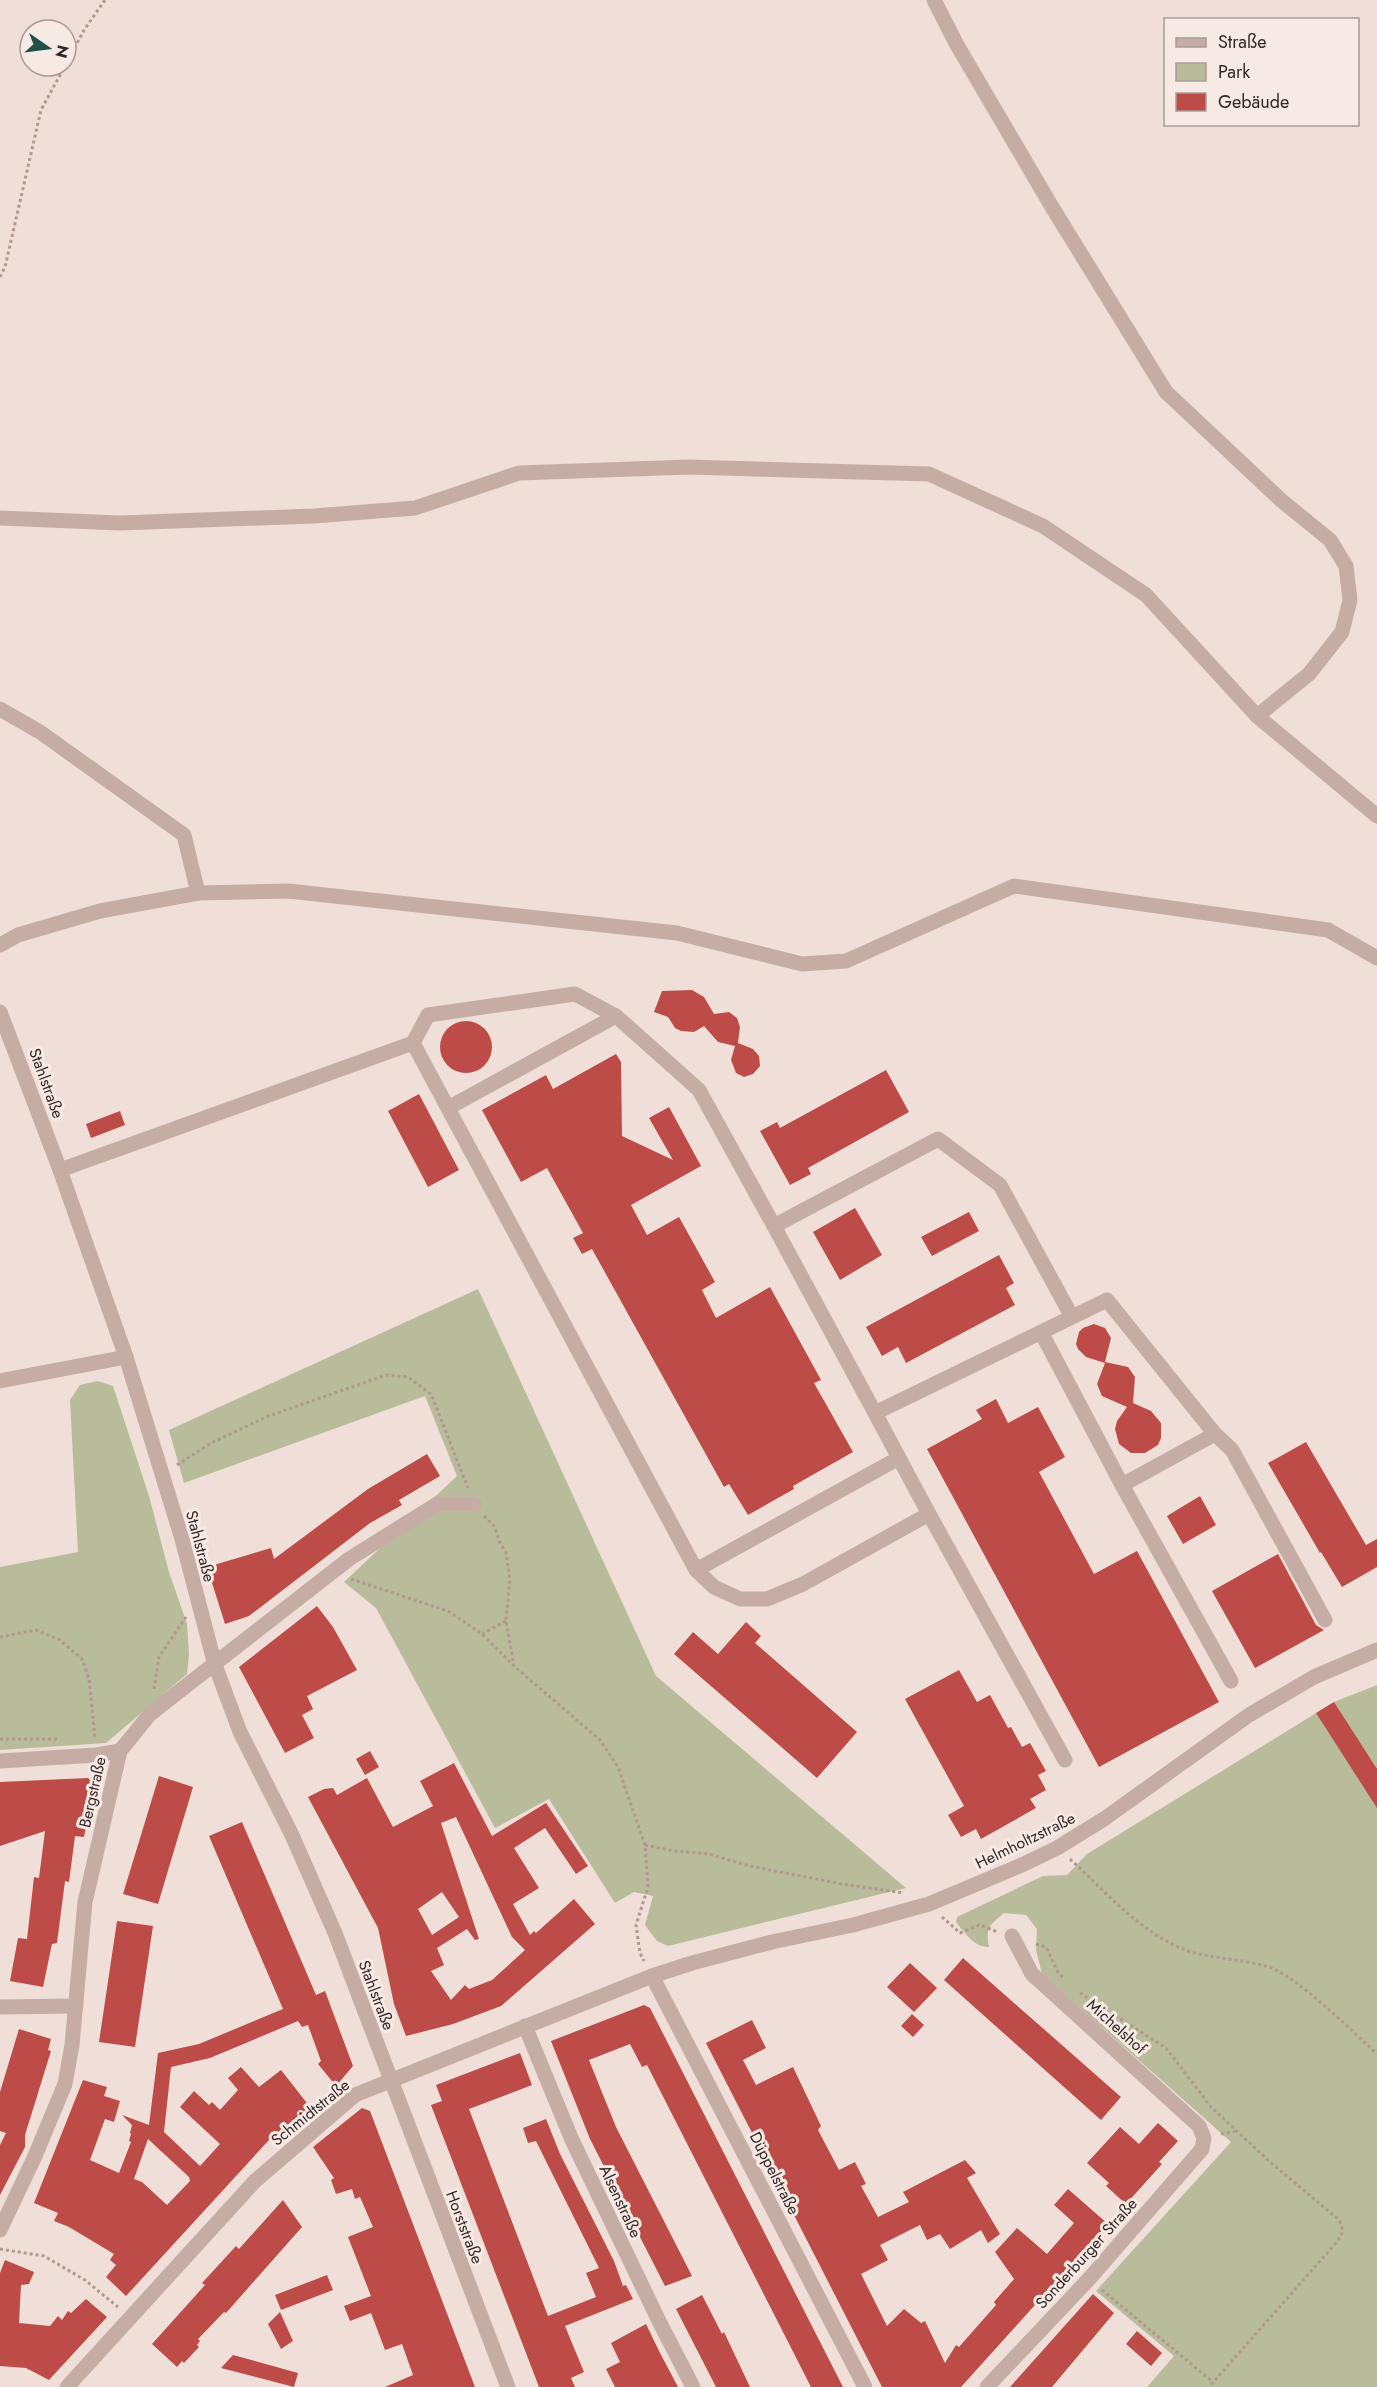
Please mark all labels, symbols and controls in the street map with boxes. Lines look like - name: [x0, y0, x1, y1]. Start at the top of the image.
- north arrow: [18, 18, 78, 78]
- legend: [1164, 18, 1359, 126]
- text: Straße: [1218, 29, 1266, 55]
- text: N: [49, 43, 75, 60]
- text: Park: [1218, 59, 1250, 85]
- text: Gebäude: [1218, 89, 1289, 115]
- street label: Stahlstraße: [23, 1045, 70, 1121]
- street label: Stahlstraße: [180, 1508, 221, 1584]
- street label: Bergstraße: [73, 1754, 112, 1830]
- street label: Helmholtzstraße: [971, 1806, 1079, 1875]
- street label: Stahlstraße: [353, 1957, 400, 2033]
- street label: Michelshof: [1082, 1993, 1152, 2060]
- street label: Schmidtstraße: [266, 2074, 355, 2151]
- street label: Düppelstraße: [744, 2128, 805, 2219]
- street label: Alsenstraße: [594, 2161, 647, 2241]
- street label: Horststraße: [440, 2187, 489, 2267]
- street label: Sonderburger Straße: [1030, 2193, 1143, 2314]

